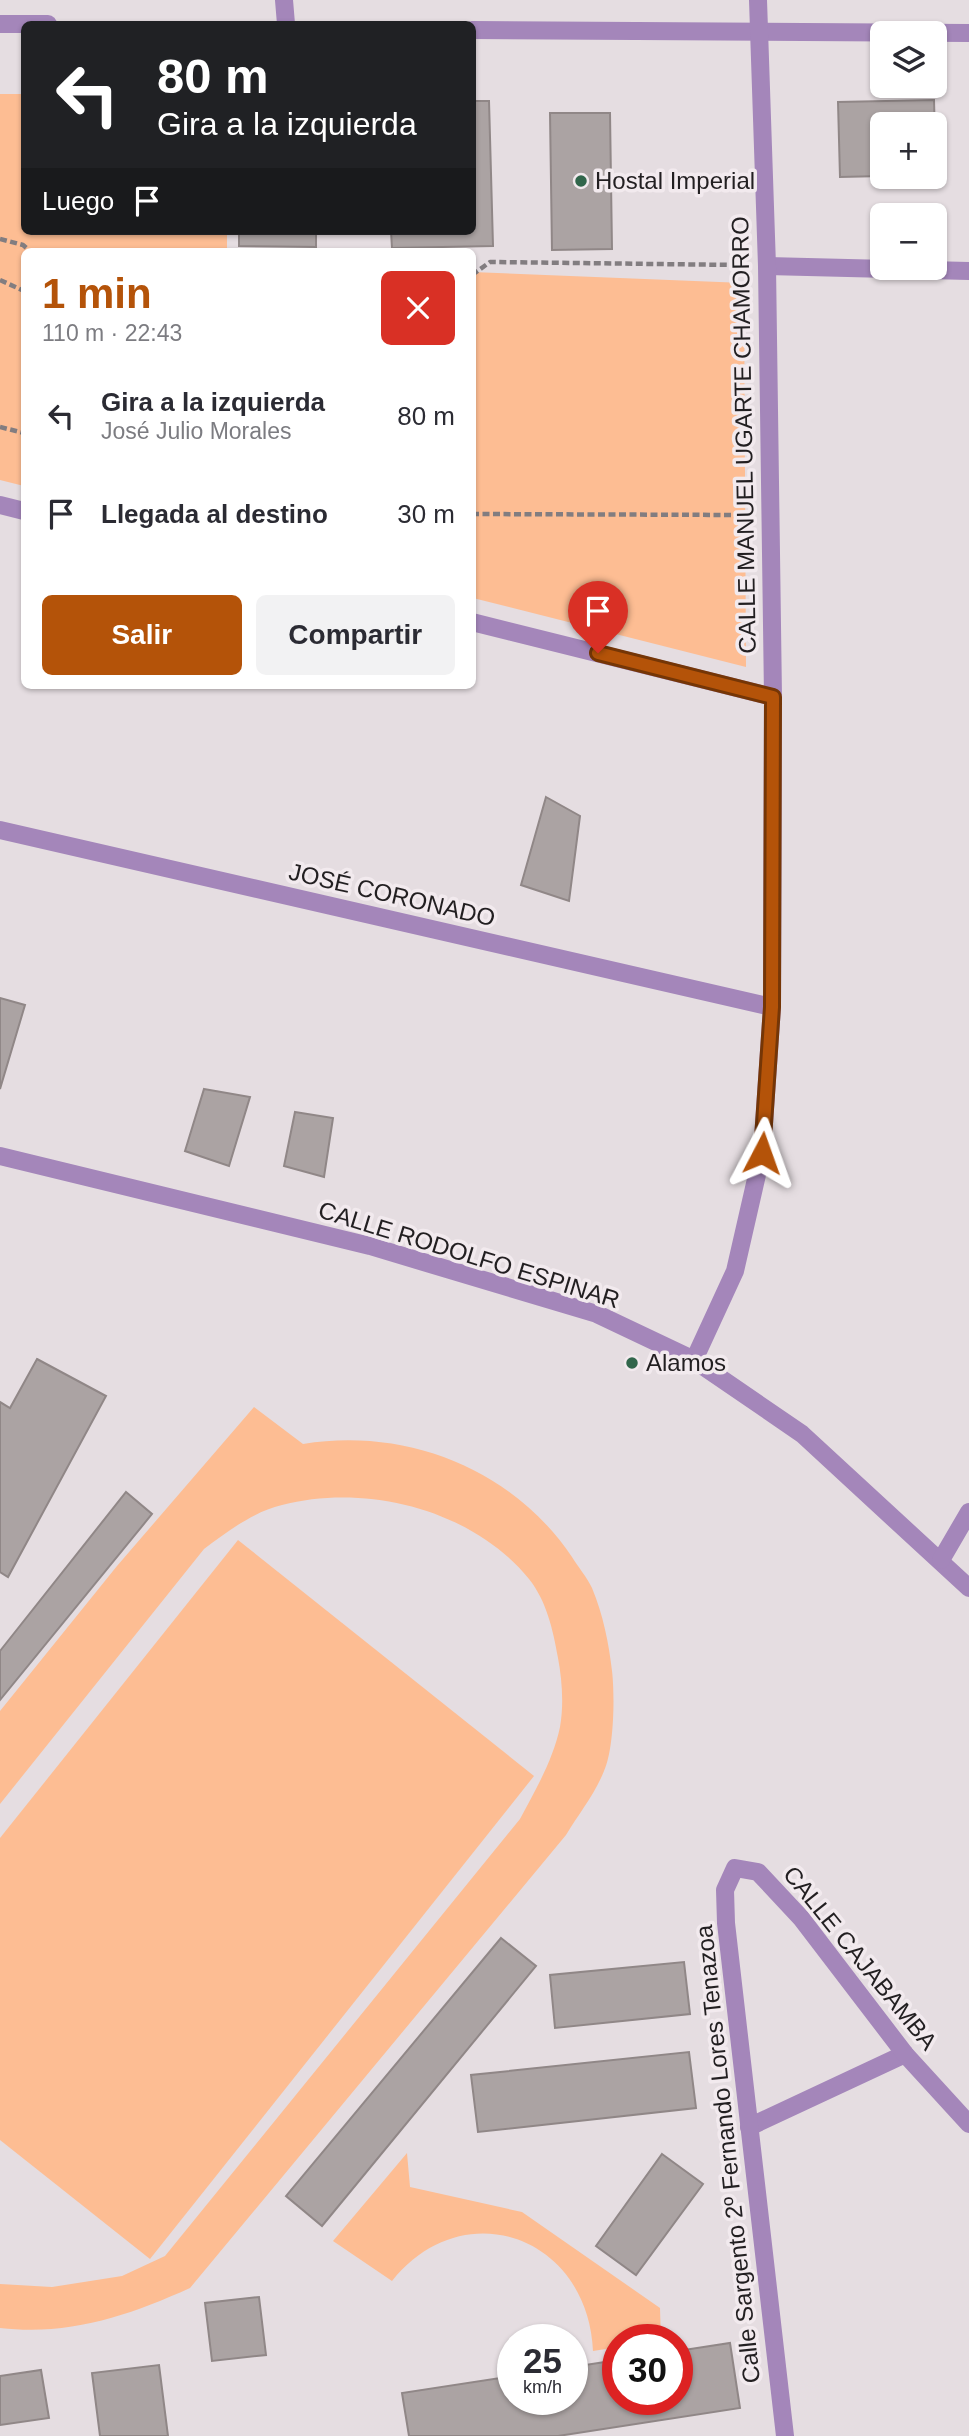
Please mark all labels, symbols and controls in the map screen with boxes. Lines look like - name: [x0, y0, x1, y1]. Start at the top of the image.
- map controls: [870, 21, 947, 280]
- button: layers: [870, 21, 947, 98]
- icon: left: [42, 49, 133, 140]
- text: 80 m: [157, 49, 269, 103]
- text: Gira a la izquierda: [157, 106, 417, 142]
- button: +: [870, 112, 947, 189]
- place label: Hostal Imperial: [595, 167, 755, 194]
- marker: Hostal Imperial: [573, 173, 589, 189]
- icon: arrive: [128, 182, 166, 220]
- text: Luego: [42, 186, 114, 216]
- button: −: [870, 203, 947, 280]
- street label: CALLE MANUEL UGARTE CHAMORRO: [726, 216, 761, 654]
- text: 1 min: [42, 270, 152, 317]
- button: close: [381, 271, 455, 345]
- text: 110 m · 22:43: [42, 320, 182, 346]
- text: Gira a la izquierda: [101, 387, 325, 417]
- icon: left: [42, 397, 80, 435]
- text: 80 m: [397, 401, 455, 431]
- text: José Julio Morales: [101, 418, 291, 444]
- icon: arrive: [42, 495, 80, 533]
- text: Llegada al destino: [101, 499, 328, 529]
- text: 30 m: [397, 499, 455, 529]
- pin: [568, 581, 628, 653]
- icon: arrive: [579, 592, 617, 630]
- button: Salir: [42, 595, 242, 675]
- button: Compartir: [256, 595, 455, 675]
- street label: JOSÉ CORONADO: [286, 858, 498, 931]
- position arrow: [725, 1116, 799, 1190]
- street label: CALLE RODOLFO ESPINAR: [315, 1196, 623, 1313]
- place label: Alamos: [646, 1349, 726, 1376]
- marker: Alamos: [624, 1355, 640, 1371]
- street label: CALLE CAJABAMBA: [778, 1861, 943, 2055]
- street label: Calle Sargento 2º Fernando Lores Tenazoa: [690, 1923, 765, 2385]
- speed limit sign: 30: [602, 2324, 693, 2415]
- text: 25: [523, 2341, 562, 2380]
- text: km/h: [523, 2377, 562, 2397]

